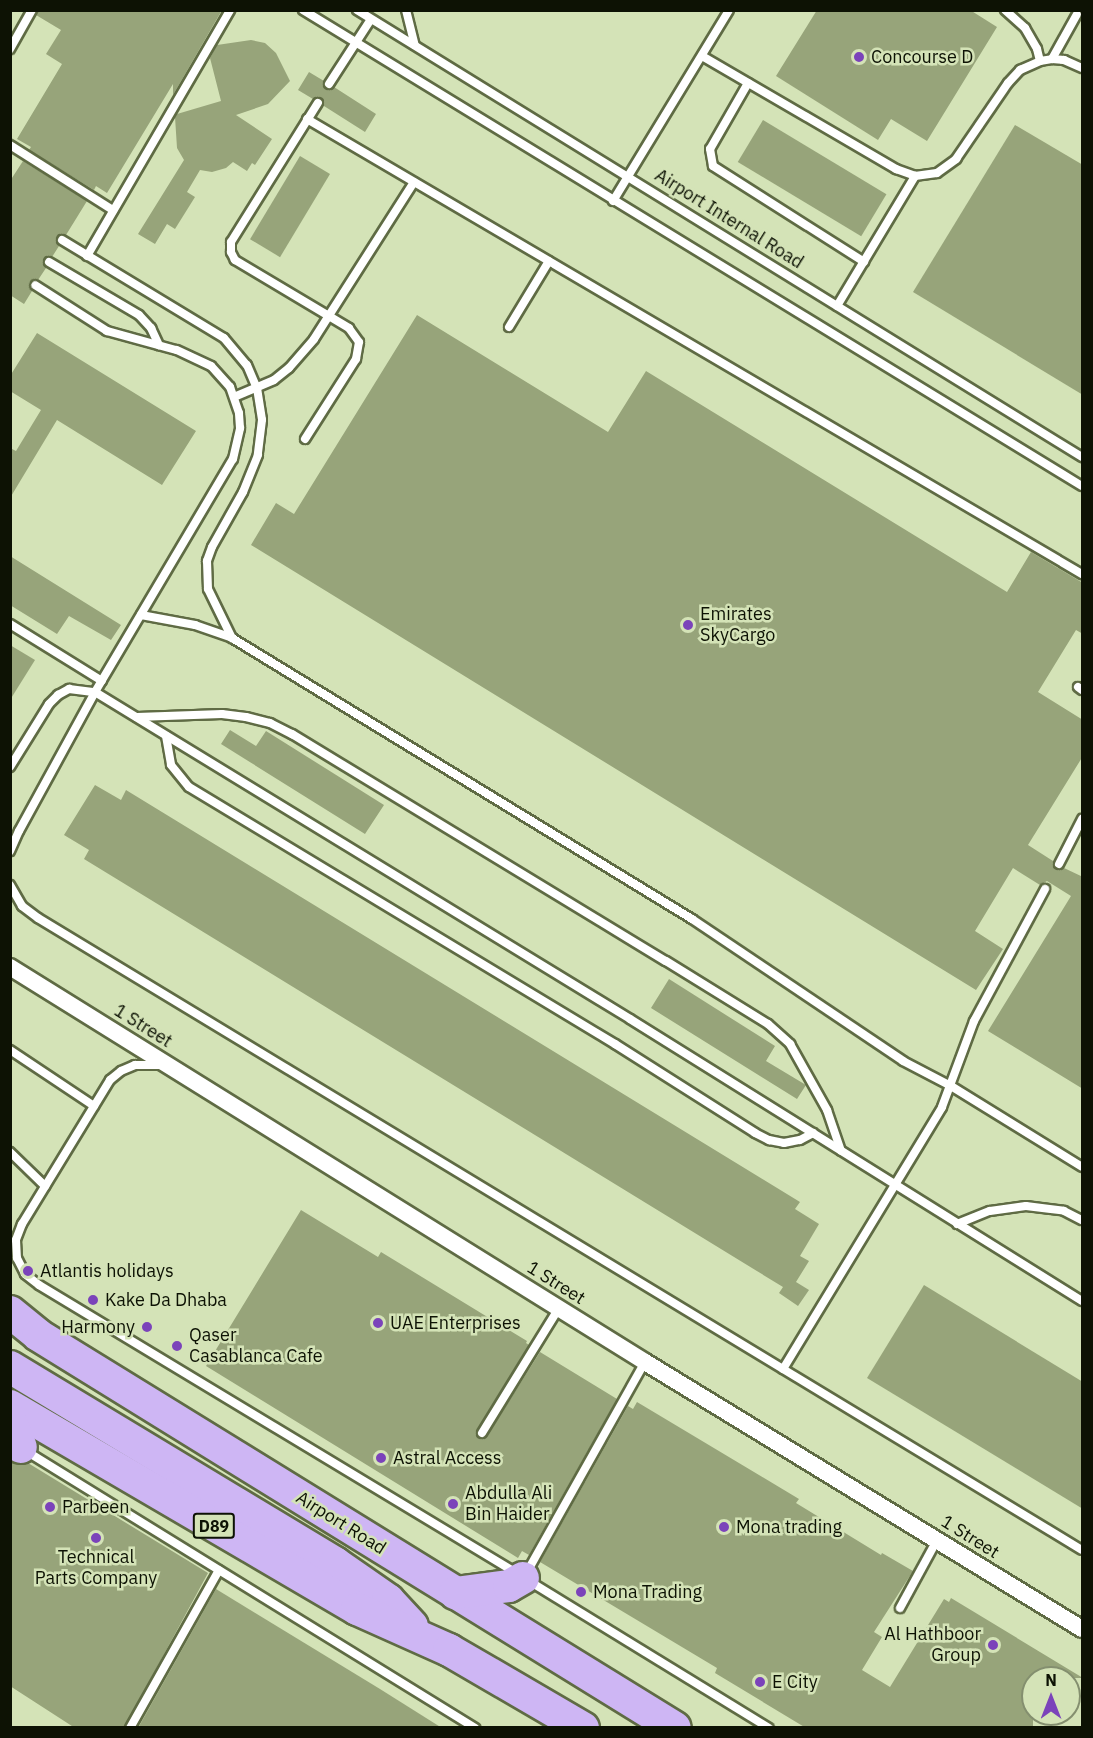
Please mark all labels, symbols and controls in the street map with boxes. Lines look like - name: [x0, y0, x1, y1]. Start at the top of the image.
- place label: Concourse D: [871, 46, 973, 68]
- marker: Concourse D: [852, 50, 866, 64]
- street label: Airport Internal Road: [651, 165, 807, 273]
- place label: Emirates SkyCargo: [700, 604, 775, 646]
- marker: Emirates SkyCargo: [681, 618, 695, 632]
- street label: 1 Street: [110, 1000, 176, 1052]
- street label: 1 Street: [523, 1257, 589, 1309]
- place label: Atlantis holidays: [40, 1260, 174, 1282]
- marker: Atlantis holidays: [21, 1264, 35, 1278]
- place label: Kake Da Dhaba: [105, 1289, 227, 1311]
- marker: Kake Da Dhaba: [86, 1293, 100, 1307]
- place label: UAE Enterprises: [390, 1312, 521, 1334]
- place label: Harmony: [61, 1316, 135, 1338]
- marker: UAE Enterprises: [371, 1316, 385, 1330]
- marker: Harmony: [140, 1320, 154, 1334]
- place label: Qaser Casablanca Cafe: [189, 1325, 323, 1368]
- marker: Qaser Casablanca Cafe: [170, 1339, 184, 1353]
- place label: Astral Access: [393, 1447, 502, 1469]
- marker: Astral Access: [374, 1451, 388, 1465]
- place label: Abdulla Ali Bin Haider: [465, 1483, 552, 1526]
- street label: Airport Road: [292, 1487, 390, 1559]
- place label: Parbeen: [62, 1496, 129, 1518]
- marker: Abdulla Ali Bin Haider: [446, 1497, 460, 1511]
- marker: Parbeen: [43, 1500, 57, 1514]
- street label: 1 Street: [937, 1511, 1003, 1563]
- road number: D89: [192, 1513, 236, 1539]
- place label: Mona trading: [736, 1516, 842, 1538]
- marker: Mona trading: [717, 1520, 731, 1534]
- marker: Technical Parts Company: [89, 1531, 103, 1545]
- place label: Technical Parts Company: [35, 1547, 157, 1590]
- place label: Mona Trading: [593, 1581, 702, 1603]
- marker: Mona Trading: [574, 1585, 588, 1599]
- place label: Al Hathboor Group: [884, 1624, 981, 1666]
- marker: Al Hathboor Group: [986, 1638, 1000, 1652]
- north arrow: [1021, 1666, 1081, 1726]
- text: N: [1045, 1670, 1057, 1690]
- place label: E City: [772, 1671, 818, 1693]
- marker: E City: [753, 1675, 767, 1689]

